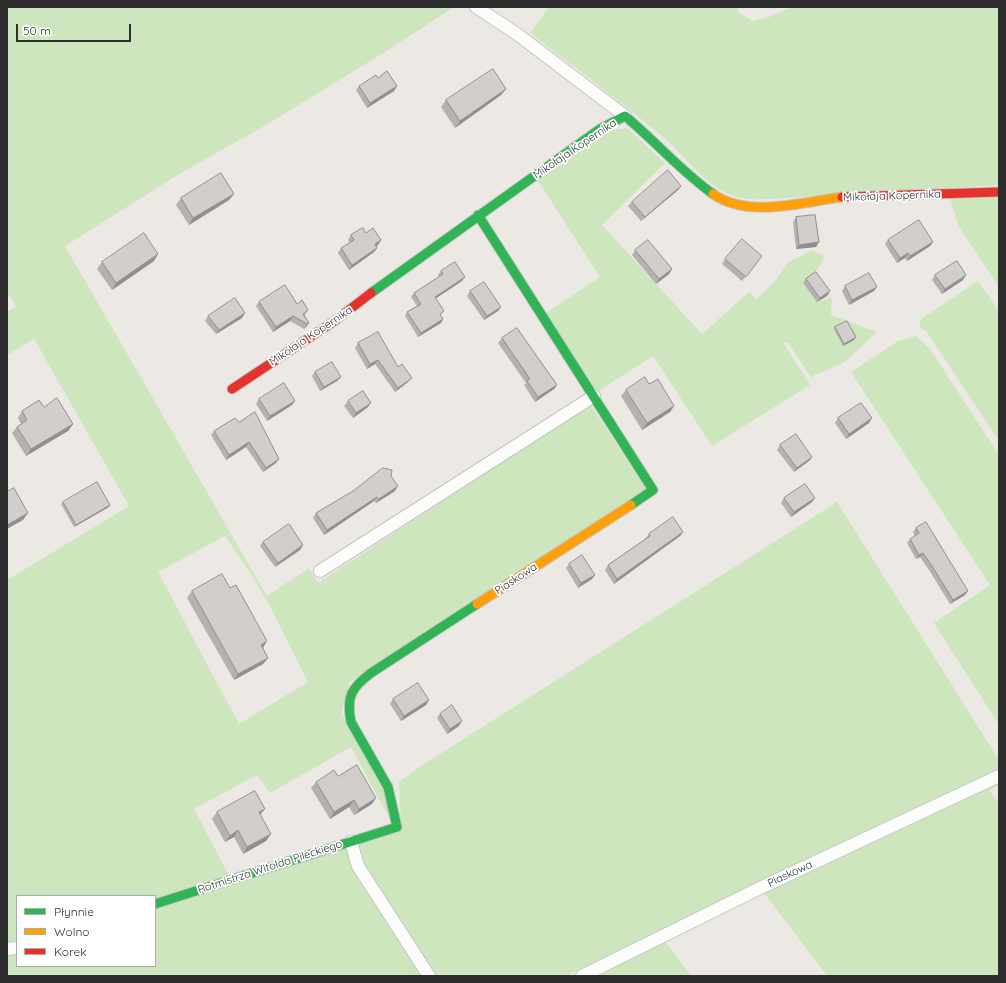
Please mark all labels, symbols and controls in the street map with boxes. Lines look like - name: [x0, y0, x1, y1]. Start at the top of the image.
- scale bar: [18, 16, 133, 42]
- text: 50 m: [23, 23, 51, 38]
- street label: Mikołaja Kopernika: [531, 116, 619, 182]
- street label: Mikołaja Kopernika: [843, 188, 941, 204]
- street label: Mikołaja Kopernika: [267, 303, 355, 369]
- street label: Piaskowa: [492, 560, 540, 598]
- street label: Rotmistrza Witolda Pileckiego: [196, 837, 344, 897]
- street label: Piaskowa: [765, 858, 815, 890]
- legend: [16, 895, 156, 967]
- text: Płynnie: [54, 904, 94, 919]
- text: Wolno: [54, 924, 90, 939]
- text: Korek: [54, 944, 87, 959]

